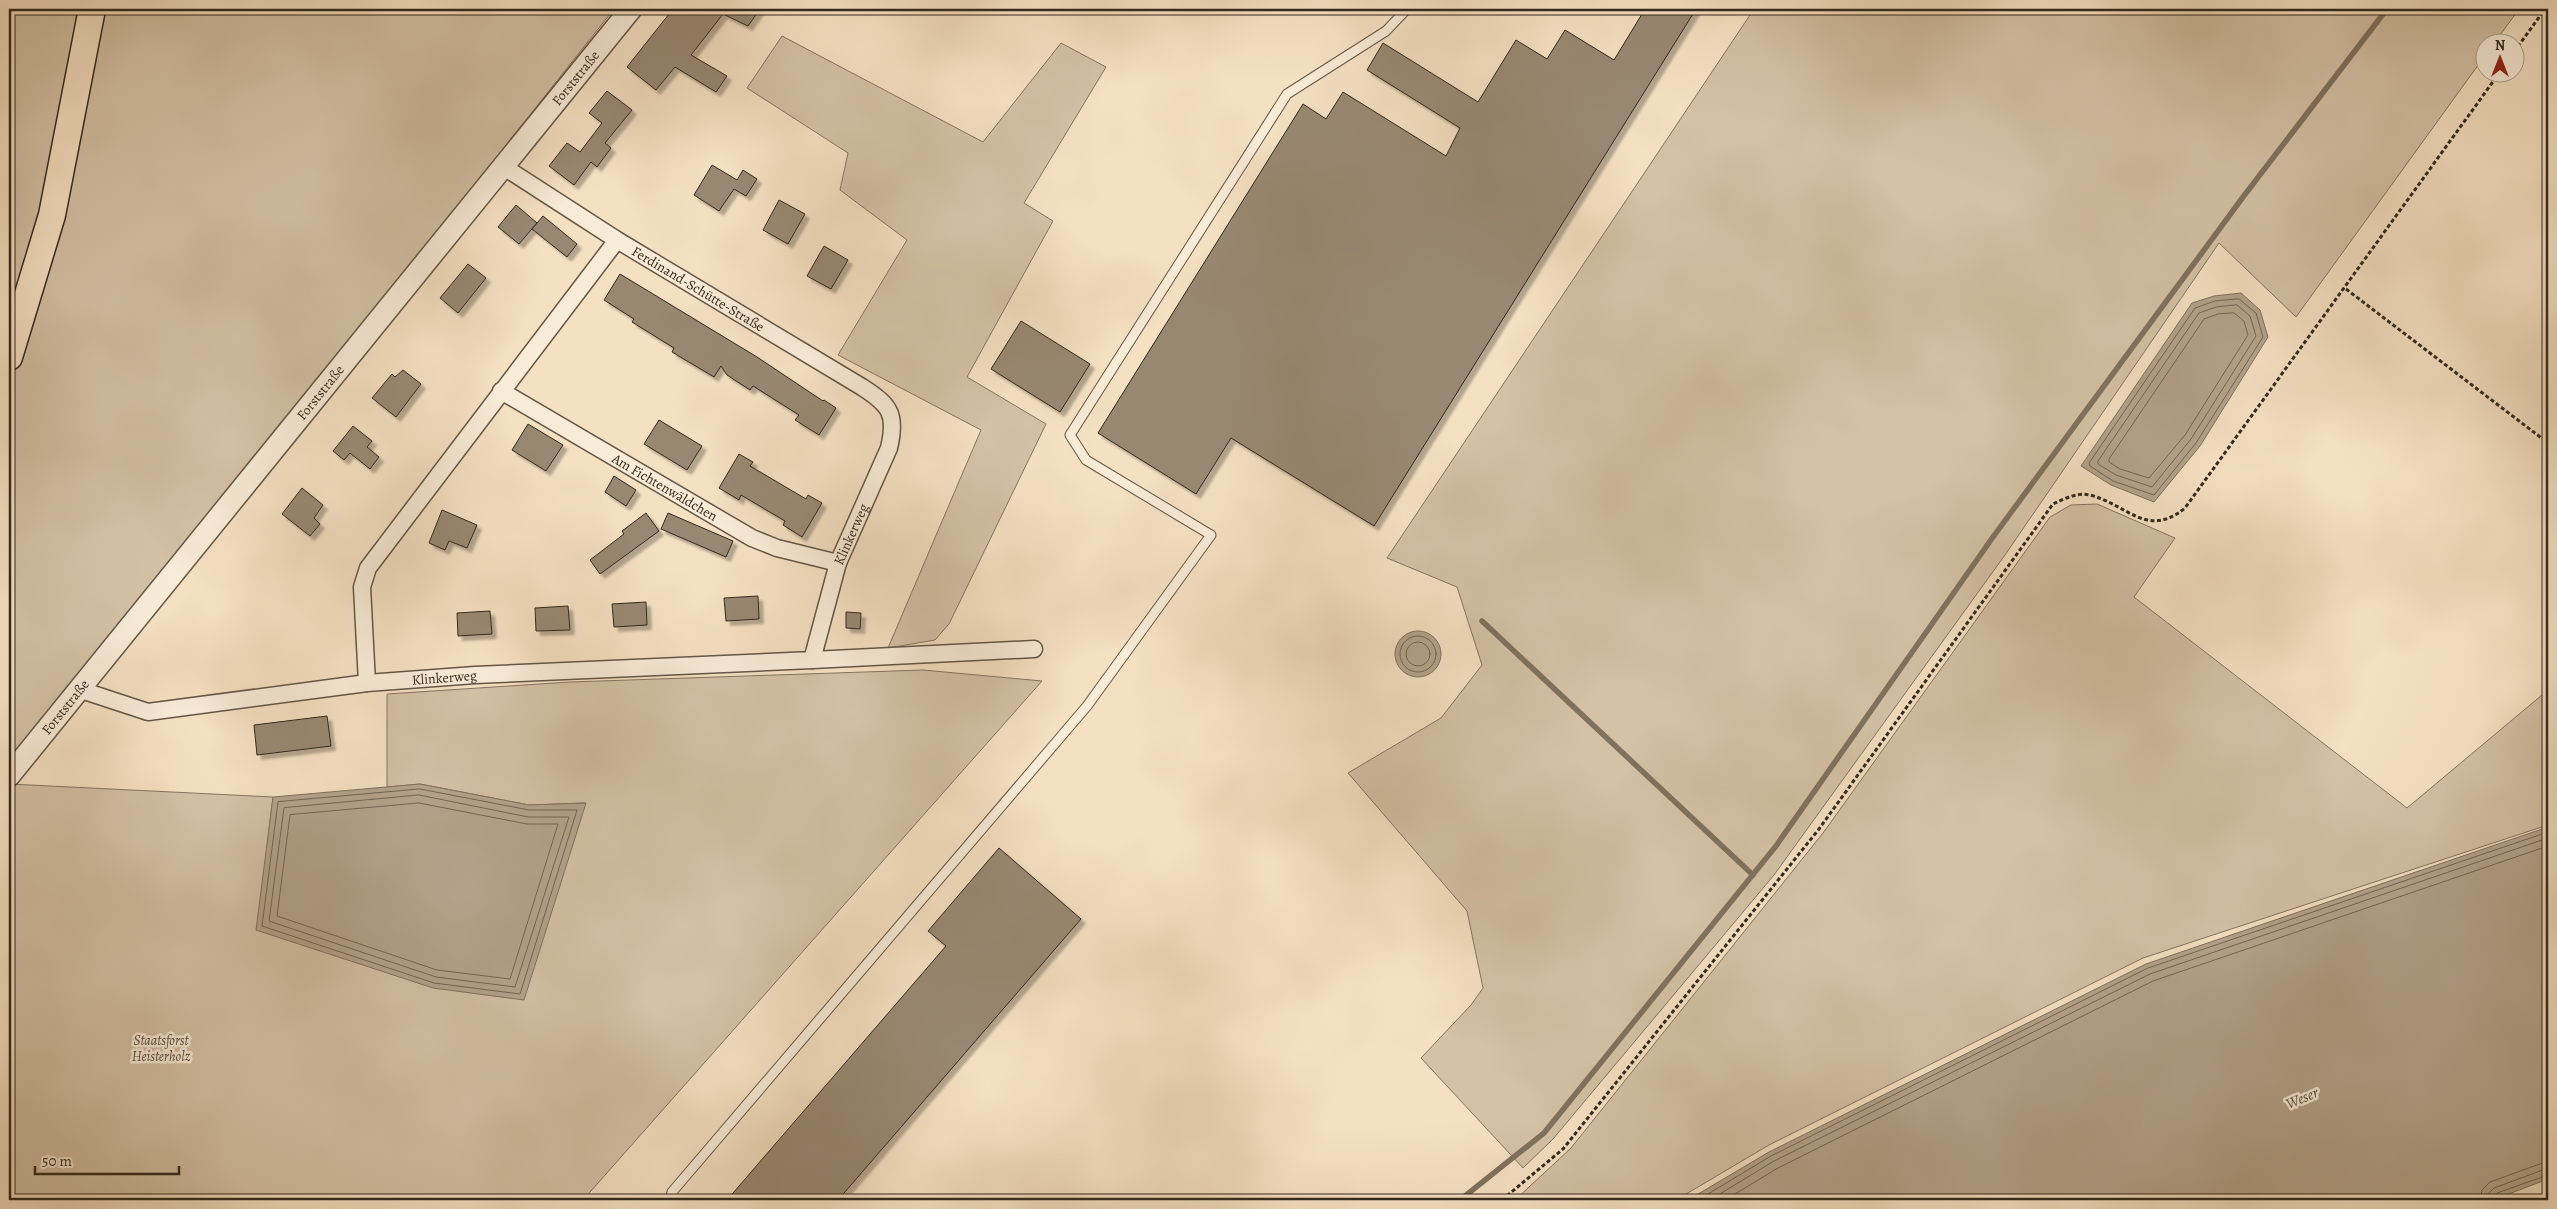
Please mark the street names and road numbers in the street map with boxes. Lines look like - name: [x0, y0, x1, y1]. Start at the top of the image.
- street label: Forststraße: [547, 46, 603, 109]
- street label: Ferdinand-Schütte-Straße: [628, 242, 768, 336]
- street label: Forststraße: [292, 361, 348, 424]
- street label: Am Fichtenwäldchen: [608, 448, 722, 526]
- street label: Klinkerweg: [829, 501, 873, 568]
- street label: Klinkerweg: [411, 665, 478, 689]
- street label: Forststraße: [37, 675, 93, 738]

